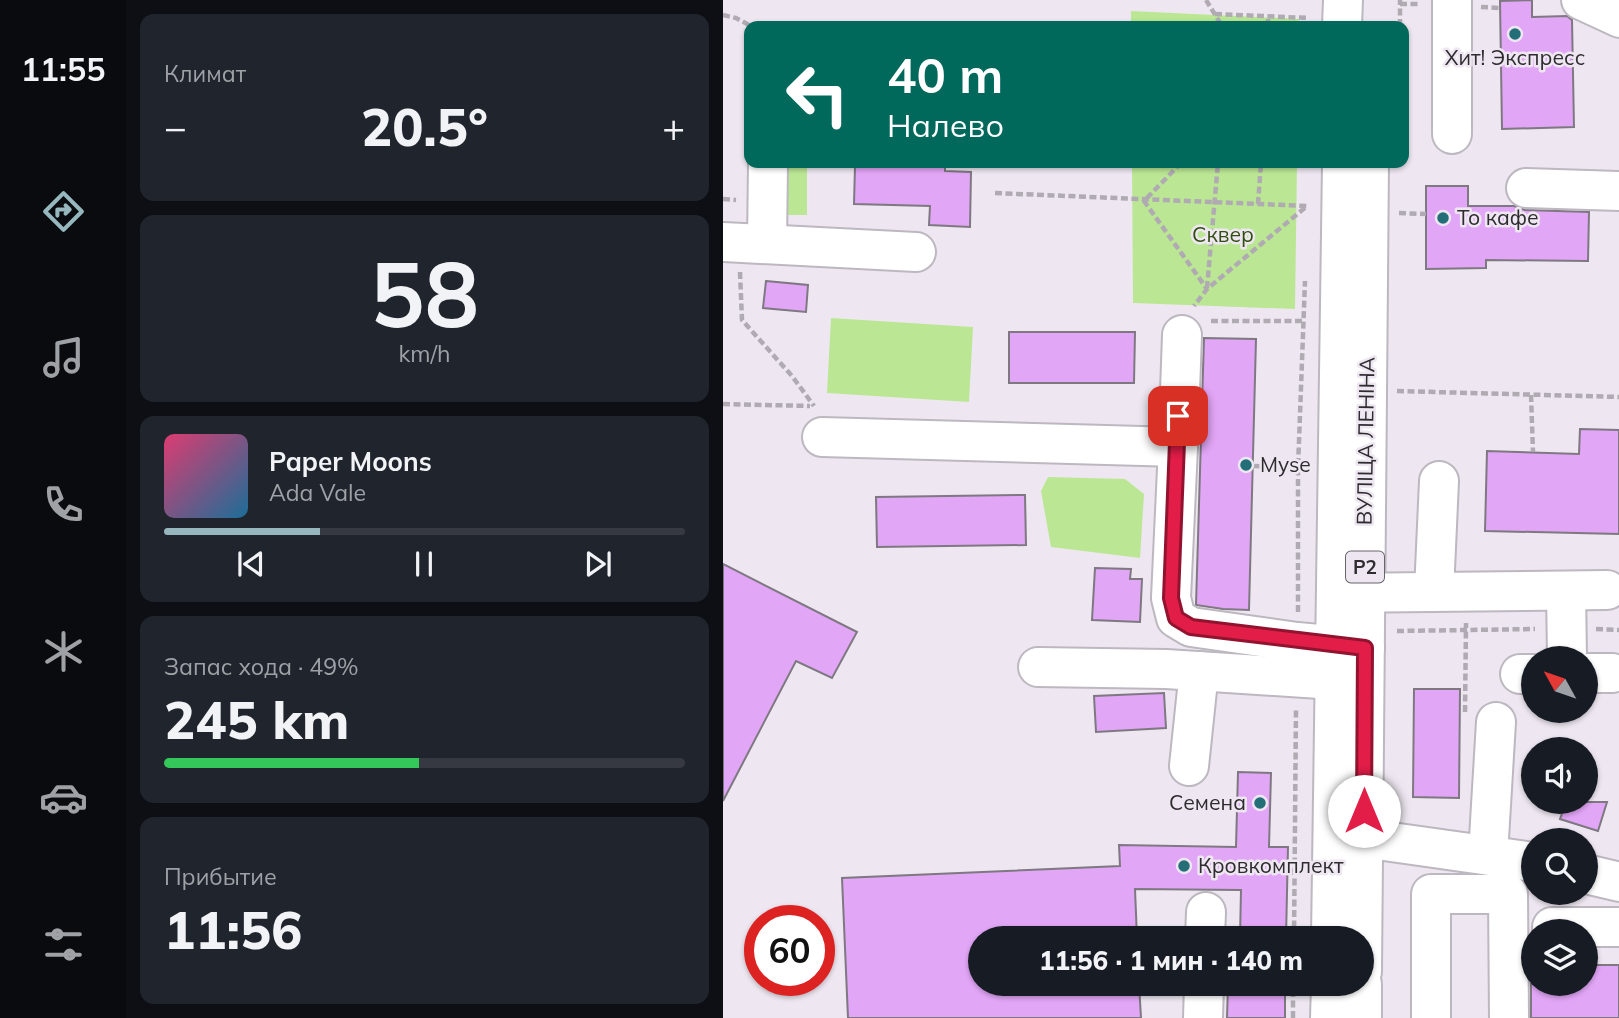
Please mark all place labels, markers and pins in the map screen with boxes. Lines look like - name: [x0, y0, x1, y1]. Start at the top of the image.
- marker: Хит! Экспресс: [1507, 26, 1523, 42]
- place label: Хит! Экспресс: [1445, 44, 1585, 70]
- place label: То кафе: [1457, 204, 1539, 230]
- marker: То кафе: [1435, 210, 1451, 226]
- pin: [1148, 386, 1208, 446]
- place label: Myse: [1260, 451, 1311, 477]
- marker: Myse: [1238, 457, 1254, 473]
- place label: Семена: [1169, 789, 1246, 815]
- marker: Семена: [1252, 795, 1268, 811]
- place label: Кровкомплект: [1198, 852, 1344, 878]
- marker: Кровкомплект: [1176, 858, 1192, 874]

